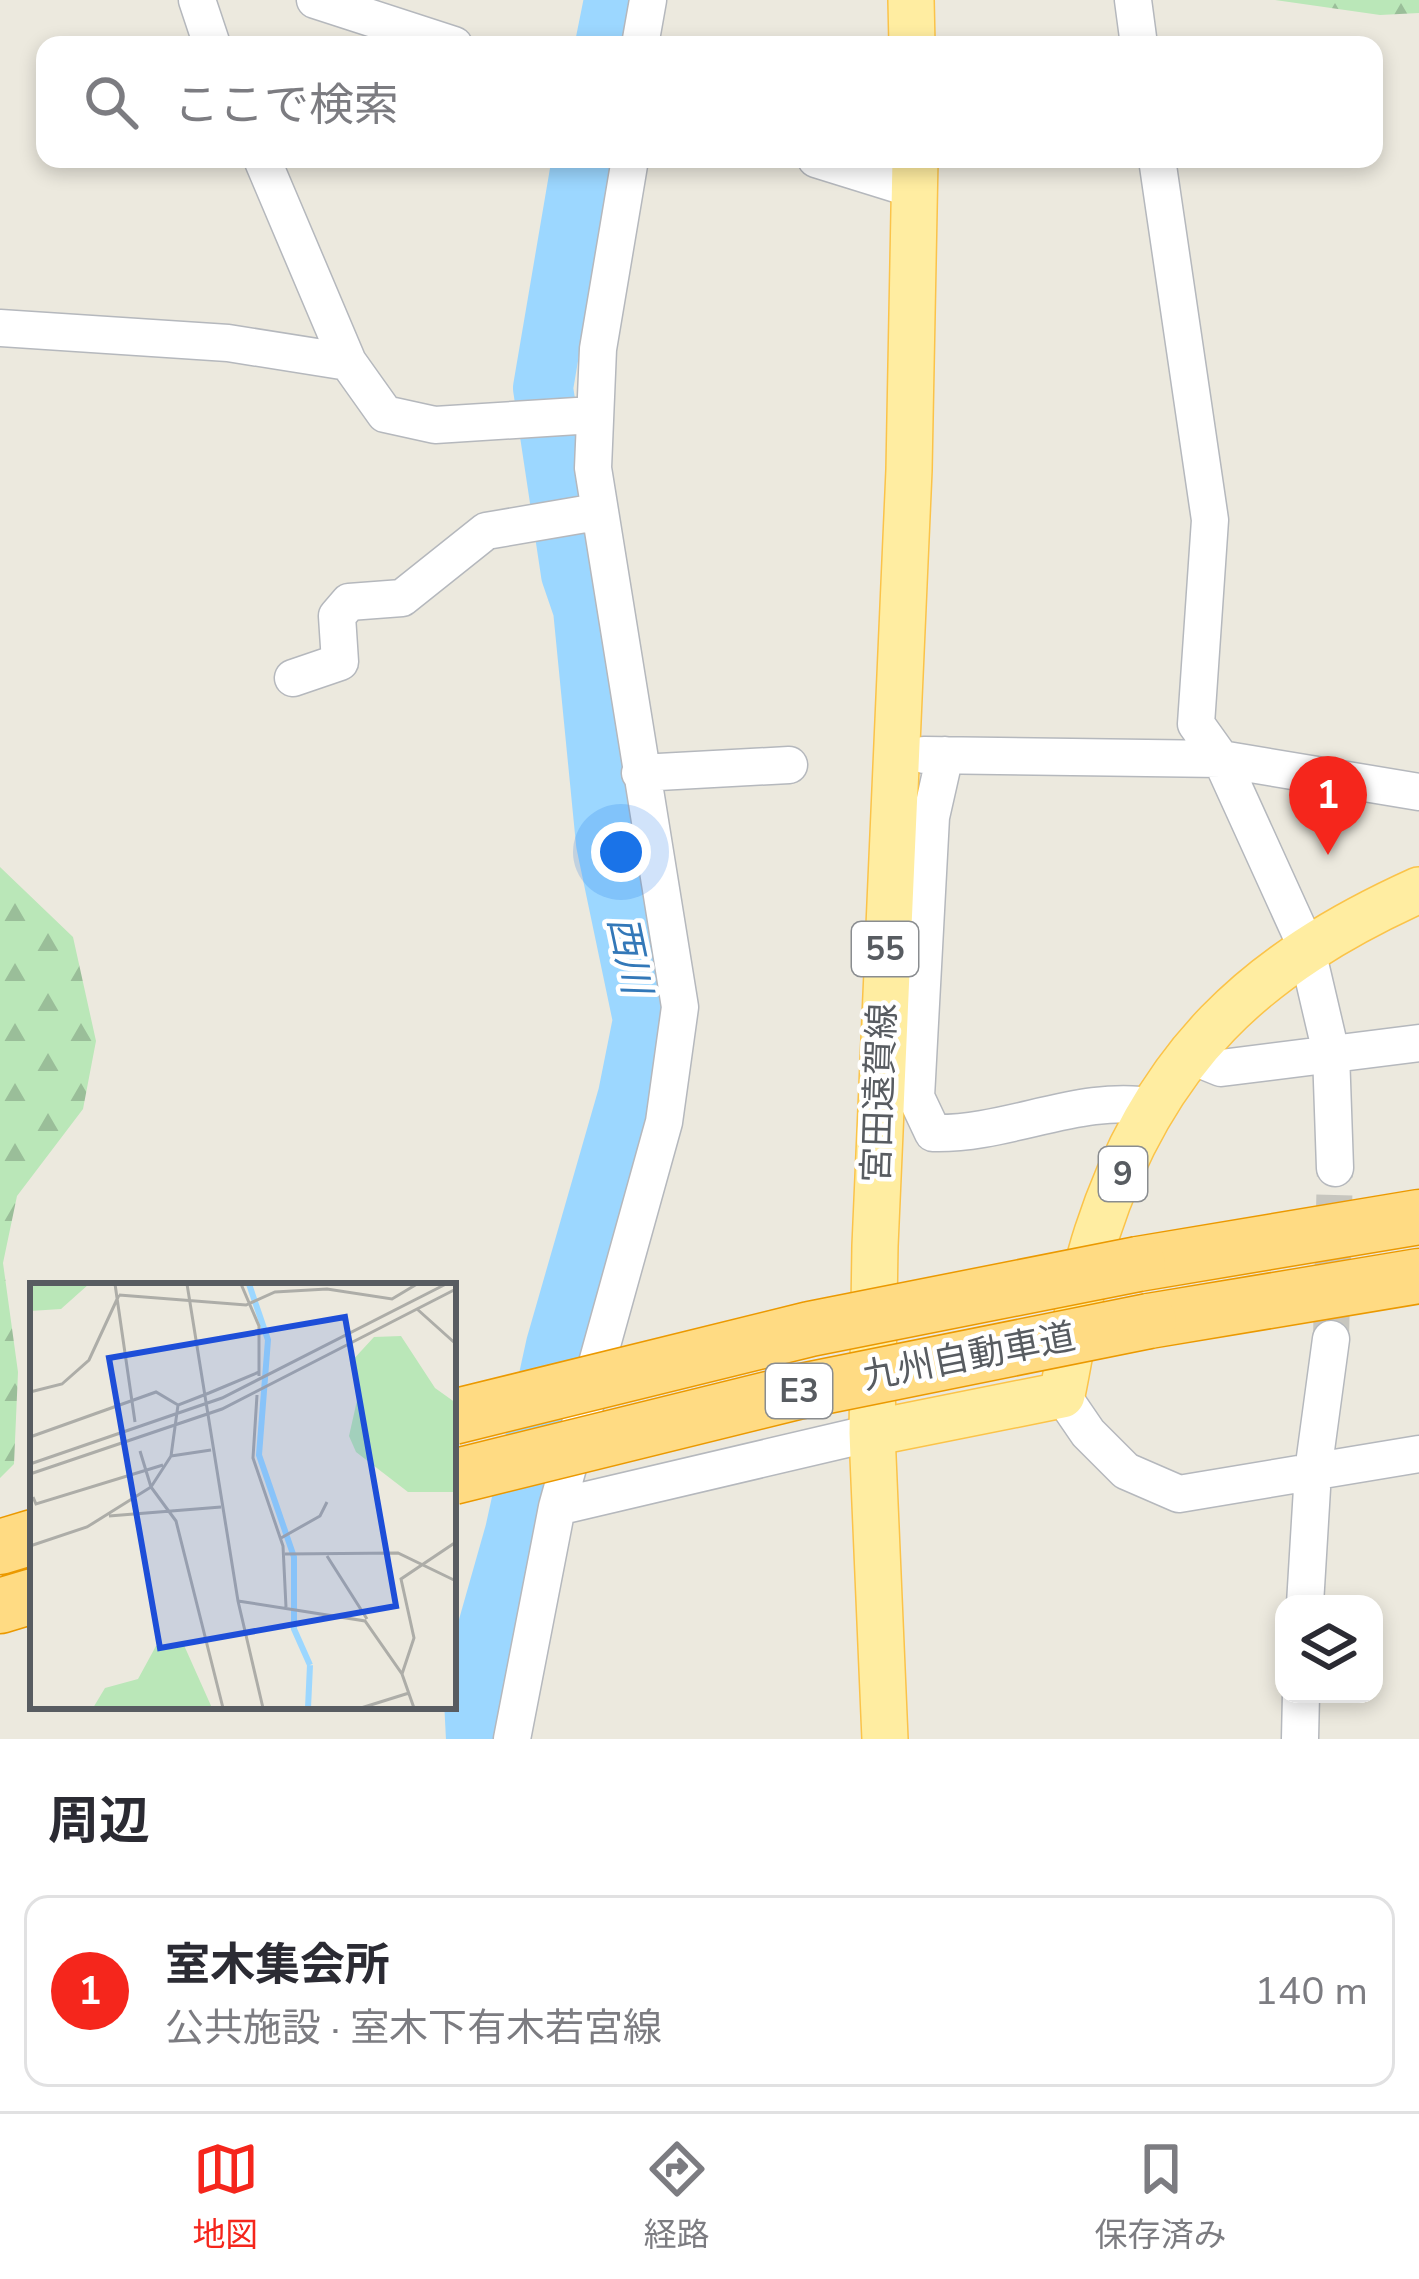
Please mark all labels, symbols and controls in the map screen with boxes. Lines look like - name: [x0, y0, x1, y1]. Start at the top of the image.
- search box: [36, 36, 1383, 168]
- icon: search: [78, 69, 144, 135]
- text: ここで検索: [174, 75, 399, 136]
- pin: 1: [1289, 756, 1367, 855]
- your location: [591, 822, 651, 882]
- water label: 西川: [595, 911, 664, 1003]
- road number: 55: [852, 922, 918, 976]
- street label: 宮田遠賀線: [852, 1002, 908, 1184]
- road number: 9: [1099, 1147, 1147, 1201]
- inset map: [30, 1283, 456, 1709]
- street label: 九州自動車道: [858, 1312, 1080, 1402]
- road number: E3: [766, 1364, 832, 1418]
- map controls: [1275, 1595, 1383, 1703]
- button: layers: [1275, 1595, 1383, 1703]
- text: 周辺: [48, 1786, 150, 1856]
- text: 室木集会所: [165, 1935, 390, 1996]
- text: 1: [78, 1965, 102, 2018]
- text: 140 m: [1254, 1965, 1368, 2018]
- text: 公共施設 · 室木下有木若宮線: [165, 2002, 662, 2055]
- tab: 地図: [193, 2136, 259, 2258]
- tab: 経路: [644, 2136, 710, 2258]
- tab: 保存済み: [1095, 2136, 1227, 2258]

